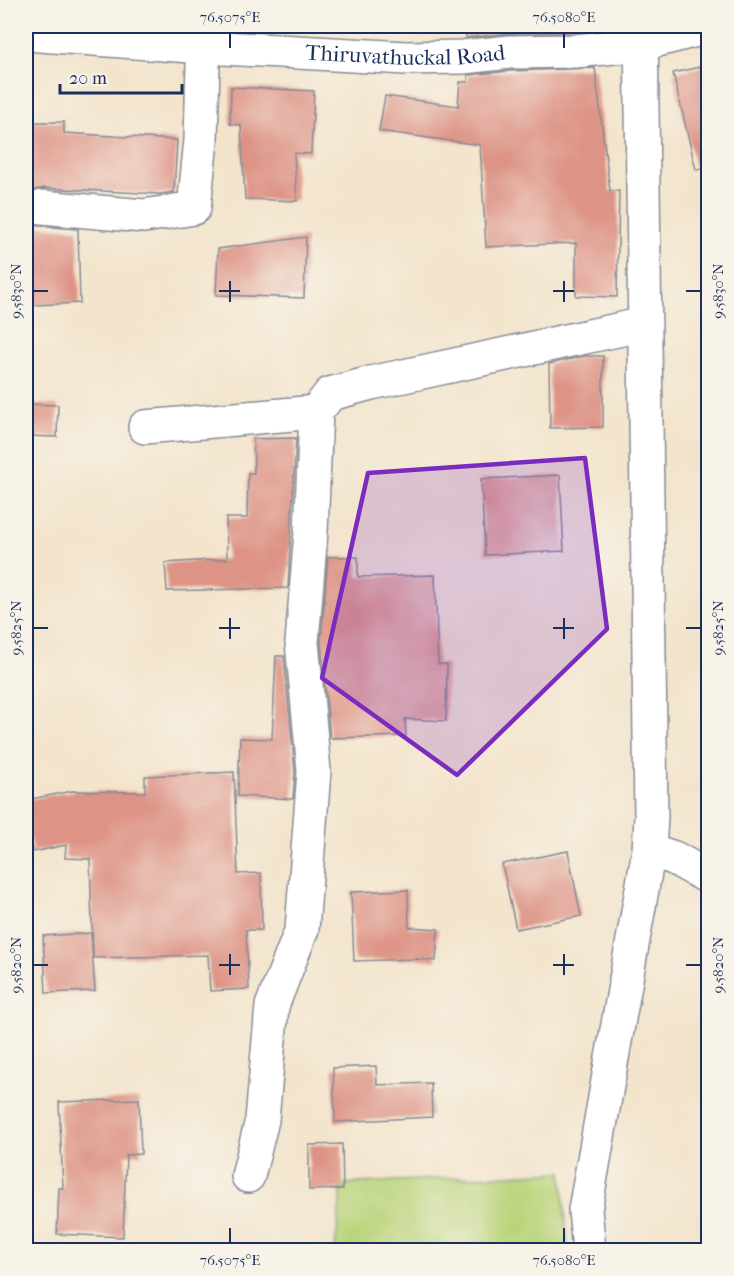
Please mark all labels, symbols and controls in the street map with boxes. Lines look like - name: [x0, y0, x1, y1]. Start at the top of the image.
- text: 76.5075°E: [200, 8, 260, 26]
- text: 76.5080°E: [533, 8, 595, 26]
- street label: Thiruvathuckal Road: [305, 39, 507, 71]
- scale bar: [60, 57, 182, 95]
- text: 20 m: [69, 68, 107, 89]
- text: 9.5830°N: [7, 263, 25, 319]
- text: 9.5830°N: [709, 263, 727, 319]
- text: 9.5825°N: [7, 600, 25, 656]
- text: 9.5825°N: [709, 600, 727, 656]
- text: 9.5820°N: [7, 936, 25, 994]
- text: 9.5820°N: [709, 936, 727, 994]
- text: 76.5075°E: [200, 1251, 260, 1269]
- text: 76.5080°E: [533, 1251, 595, 1269]

